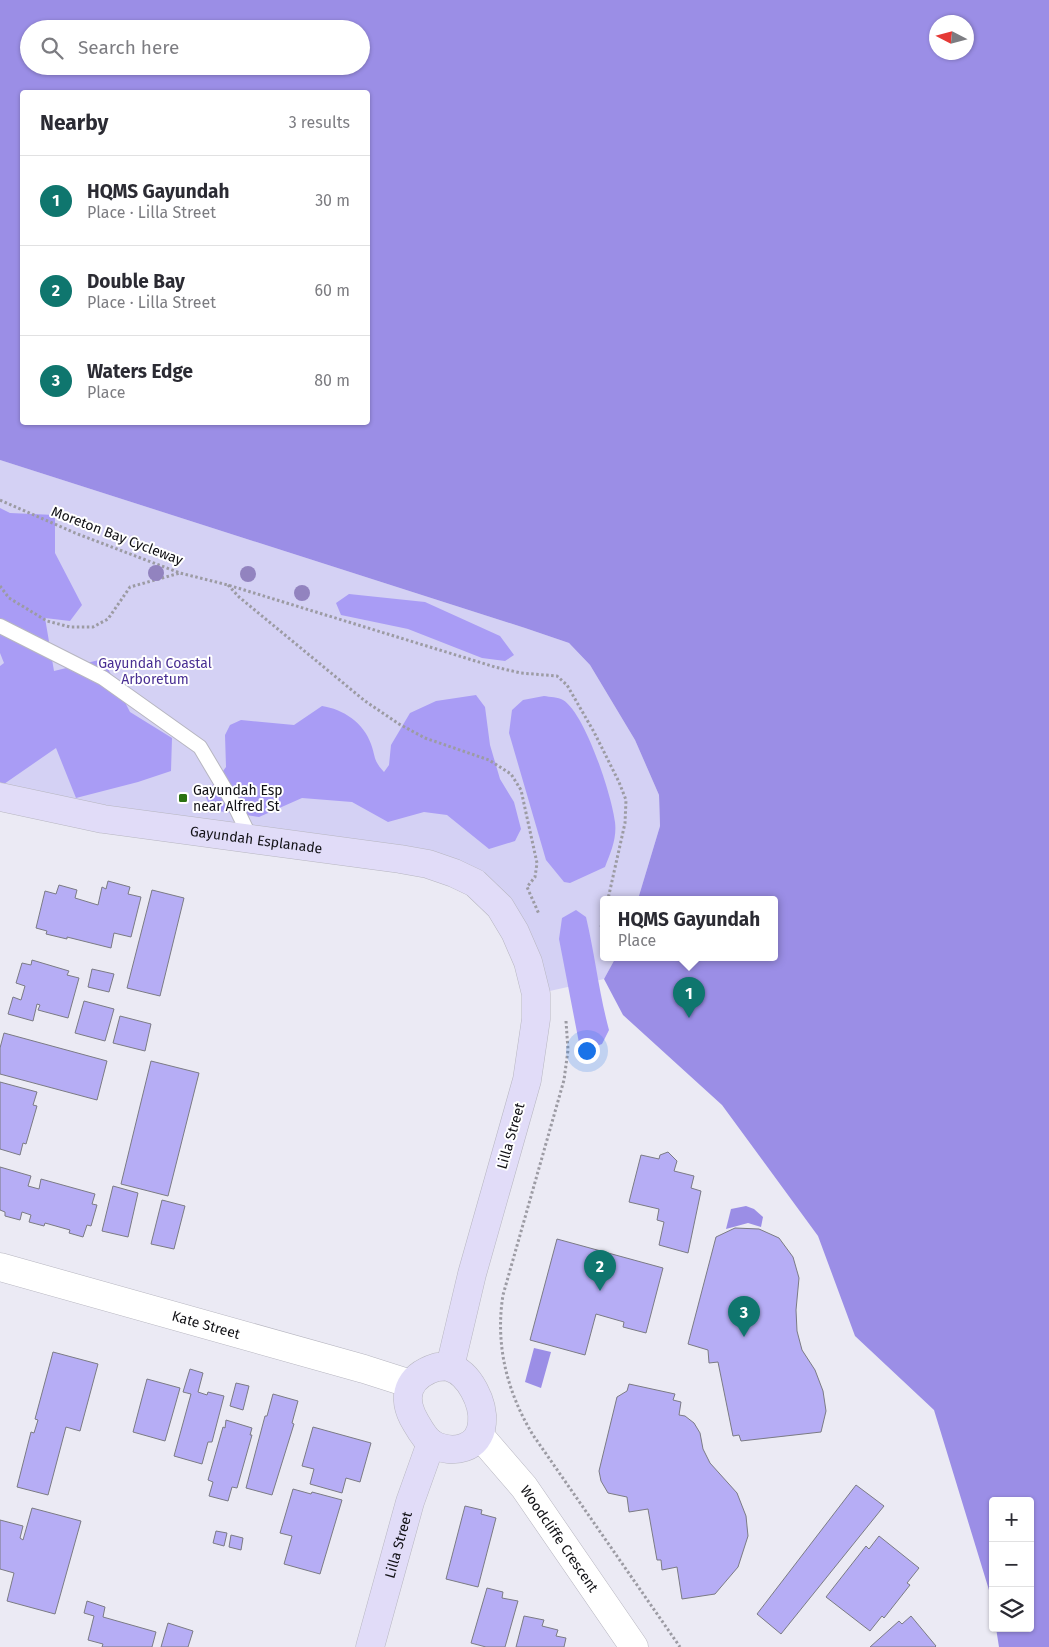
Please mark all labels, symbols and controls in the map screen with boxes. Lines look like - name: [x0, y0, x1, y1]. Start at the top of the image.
- north arrow: [929, 15, 974, 60]
- search box: [20, 20, 370, 75]
- icon: search: [38, 34, 66, 62]
- text: Search here: [78, 36, 179, 59]
- text: Nearby: [40, 110, 108, 136]
- text: 3 results: [289, 113, 350, 132]
- text: HQMS Gayundah: [87, 180, 229, 203]
- text: 1: [52, 191, 60, 210]
- text: 30 m: [315, 191, 350, 210]
- text: Place · Lilla Street: [87, 203, 216, 222]
- text: Double Bay: [87, 270, 185, 293]
- text: 2: [52, 281, 60, 300]
- text: 60 m: [315, 281, 350, 300]
- text: Place · Lilla Street: [87, 293, 216, 312]
- text: Waters Edge: [87, 360, 193, 383]
- text: 3: [52, 371, 60, 390]
- text: 80 m: [314, 371, 350, 390]
- text: Place: [87, 383, 126, 402]
- street label: Moreton Bay Cycleway: [49, 503, 185, 569]
- park label: Gayundah Coastal Arboretum: [98, 655, 212, 688]
- place label: Gayundah Esp near Alfred St: [193, 782, 283, 815]
- marker: Gayundah Esp near Alfred St: [177, 792, 189, 804]
- street label: Gayundah Esplanade: [189, 822, 323, 857]
- popup: [600, 896, 778, 961]
- text: HQMS Gayundah: [618, 908, 760, 931]
- text: Place: [618, 931, 656, 950]
- pin: 1: [673, 977, 705, 1018]
- your location: [574, 1038, 600, 1064]
- street label: Lilla Street: [493, 1100, 529, 1171]
- pin: 2: [584, 1250, 616, 1291]
- pin: 3: [728, 1296, 760, 1337]
- street label: Kate Street: [170, 1307, 243, 1343]
- street label: Woodcliffe Crescent: [517, 1482, 603, 1596]
- map controls: [989, 1497, 1034, 1632]
- button: +: [989, 1497, 1034, 1542]
- street label: Lilla Street: [381, 1509, 416, 1580]
- button: −: [989, 1542, 1034, 1587]
- button: layers: [989, 1587, 1034, 1632]

